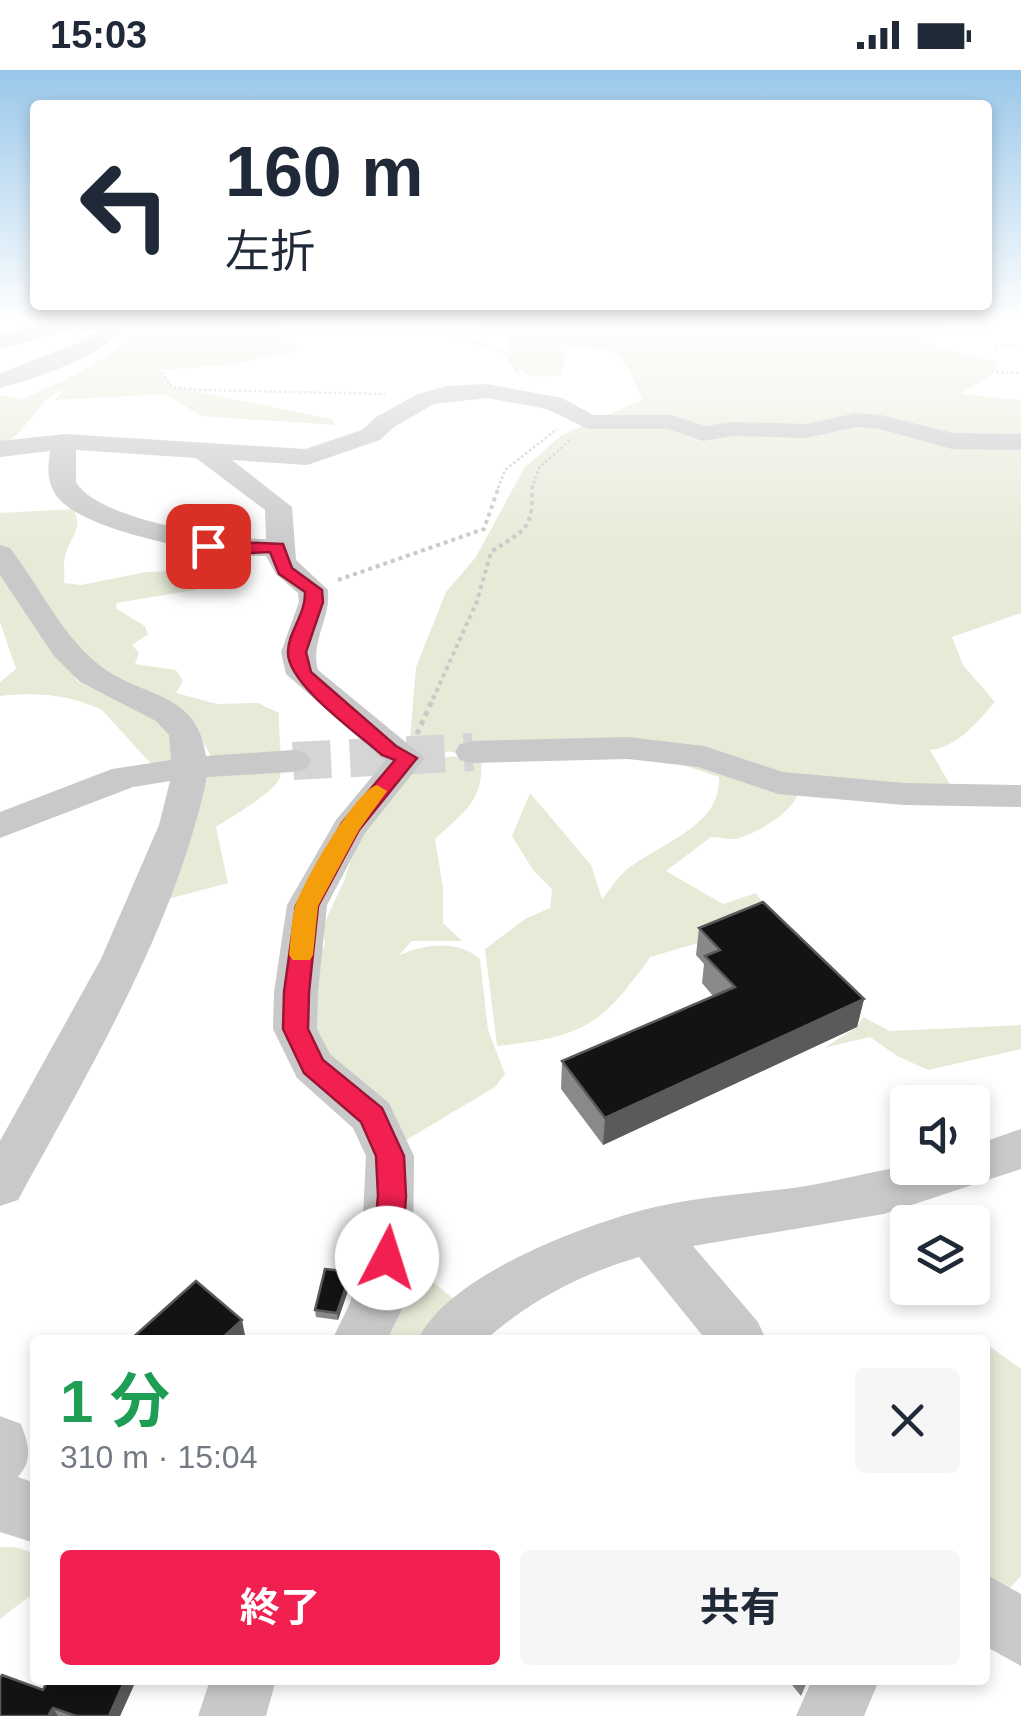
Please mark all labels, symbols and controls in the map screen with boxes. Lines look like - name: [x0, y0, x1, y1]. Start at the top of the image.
- text: 15:03: [50, 14, 147, 56]
- text: 160 m: [225, 133, 423, 211]
- icon: left: [60, 140, 190, 270]
- text: 左折: [225, 226, 315, 277]
- pin: [166, 504, 251, 589]
- icon: arrive: [181, 519, 236, 574]
- map controls: [890, 1085, 990, 1305]
- button: sound: [890, 1085, 990, 1185]
- button: layers: [890, 1205, 990, 1305]
- position arrow: [335, 1206, 439, 1310]
- text: 1 分: [60, 1368, 170, 1435]
- button: close: [855, 1368, 960, 1473]
- text: 310 m · 15:04: [60, 1439, 257, 1475]
- button: 終了: [60, 1550, 500, 1665]
- button: 共有: [520, 1550, 960, 1665]

